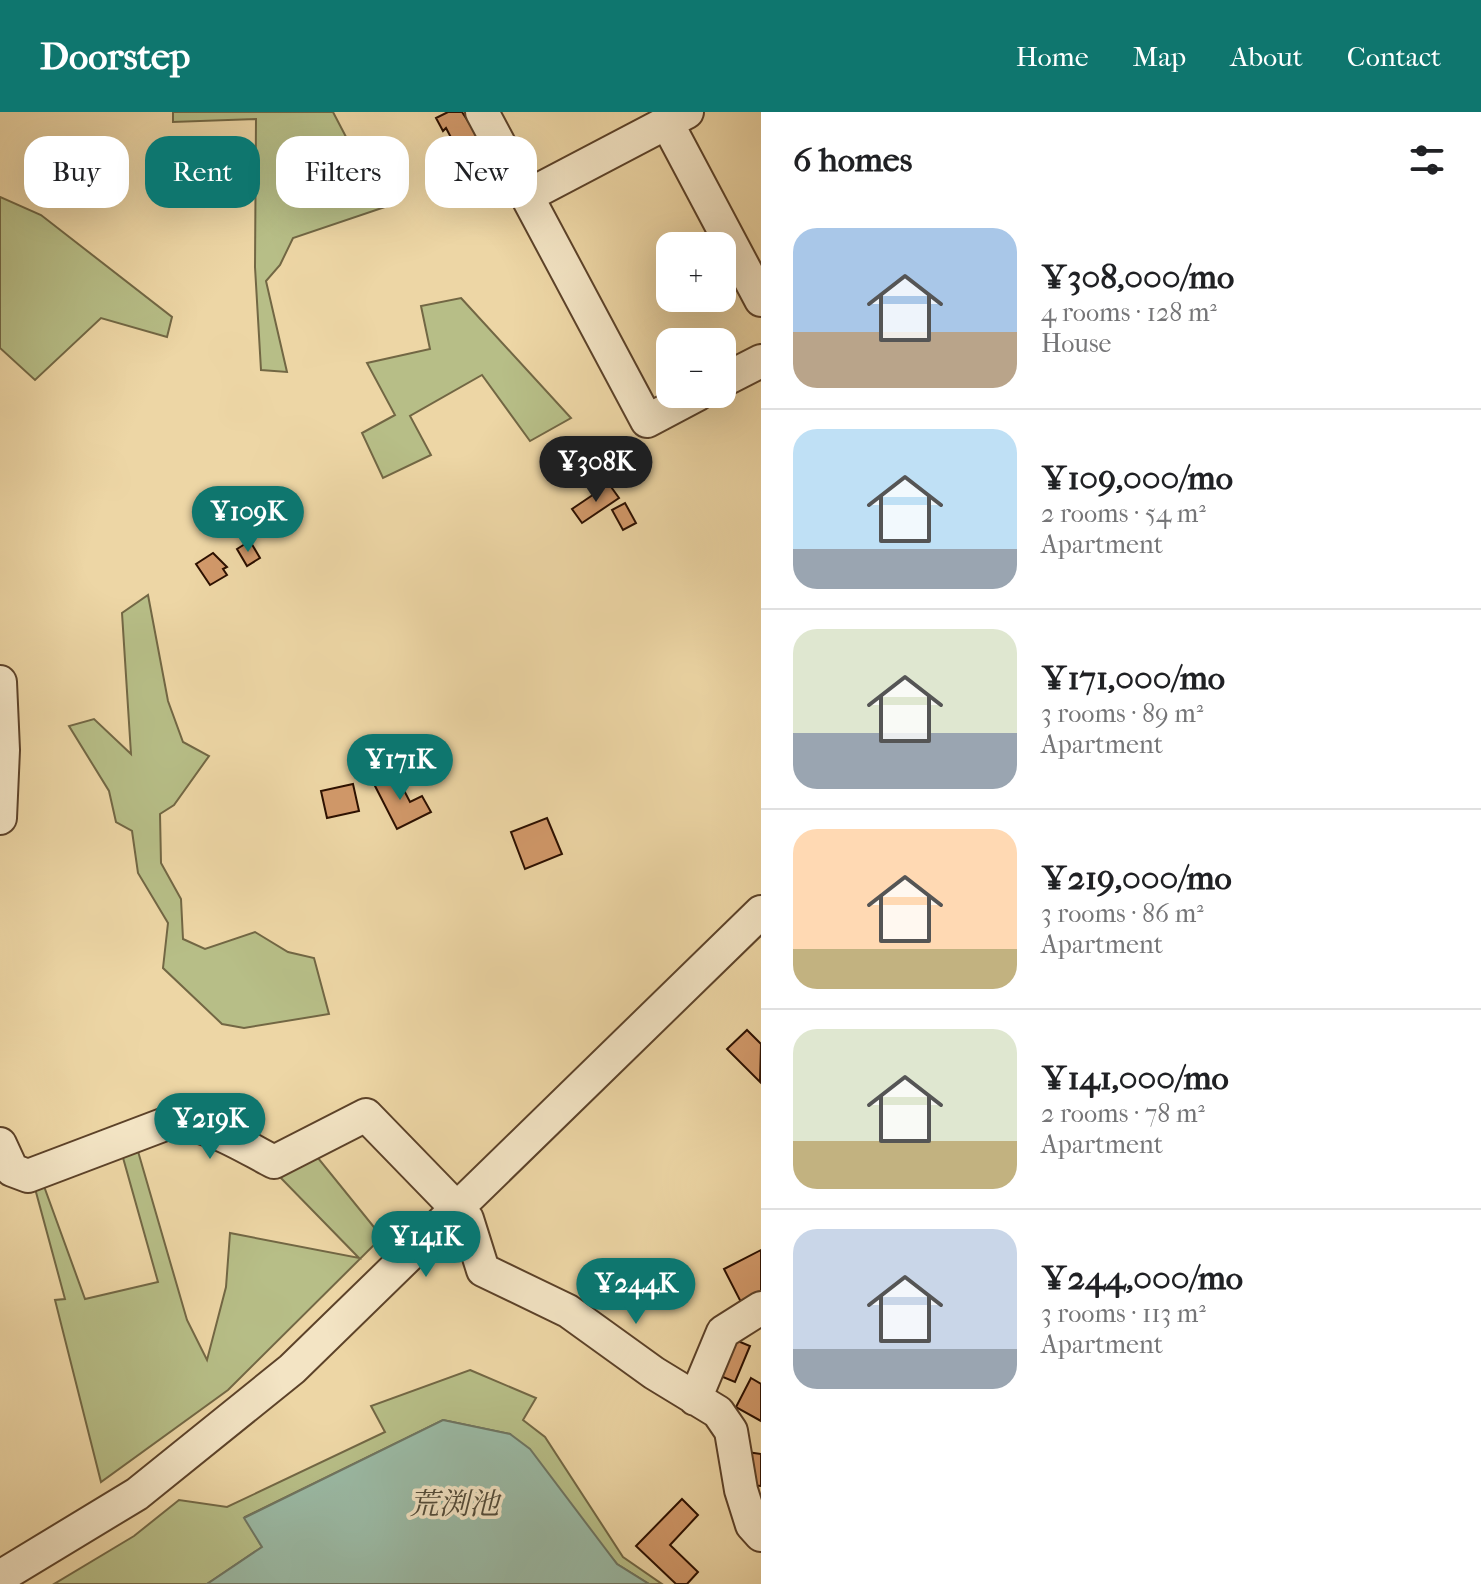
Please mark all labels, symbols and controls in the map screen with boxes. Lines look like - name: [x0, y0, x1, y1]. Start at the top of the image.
- text: Doorstep: [40, 34, 190, 79]
- text: Home: [1016, 40, 1089, 73]
- text: Map: [1133, 40, 1186, 73]
- text: About: [1230, 40, 1303, 73]
- text: Contact: [1347, 40, 1441, 73]
- chip: Buy: [24, 136, 129, 208]
- chip: Rent: [145, 136, 260, 208]
- chip: Filters: [276, 136, 409, 208]
- chip: New: [425, 136, 537, 208]
- icon: filters: [1405, 138, 1449, 182]
- text: 6 homes: [793, 140, 912, 180]
- map controls: [656, 232, 736, 408]
- button: +: [656, 232, 736, 312]
- text: ¥308,000/mo: [1041, 257, 1234, 297]
- icon: home: [857, 260, 953, 356]
- text: 4 rooms · 128 m²: [1041, 297, 1217, 328]
- button: −: [656, 328, 736, 408]
- text: House: [1041, 328, 1111, 359]
- pin: ¥308K: [540, 436, 652, 504]
- text: ¥308K: [557, 446, 635, 477]
- text: ¥109,000/mo: [1041, 458, 1233, 498]
- icon: home: [857, 461, 953, 557]
- pin: ¥109K: [192, 486, 304, 554]
- text: ¥109K: [210, 496, 286, 527]
- text: 2 rooms · 54 m²: [1041, 498, 1206, 529]
- text: Apartment: [1041, 529, 1163, 560]
- text: ¥171,000/mo: [1041, 658, 1225, 698]
- icon: home: [857, 661, 953, 757]
- text: 3 rooms · 89 m²: [1041, 698, 1203, 729]
- text: Apartment: [1041, 729, 1163, 760]
- pin: ¥171K: [344, 734, 456, 802]
- text: ¥171K: [365, 744, 435, 775]
- text: ¥219,000/mo: [1041, 858, 1232, 898]
- icon: home: [857, 861, 953, 957]
- text: 3 rooms · 86 m²: [1041, 898, 1204, 929]
- text: Apartment: [1041, 929, 1163, 960]
- text: ¥141,000/mo: [1041, 1058, 1229, 1098]
- icon: home: [857, 1061, 953, 1157]
- pin: ¥219K: [154, 1093, 266, 1161]
- text: 2 rooms · 78 m²: [1041, 1098, 1205, 1129]
- text: ¥219K: [172, 1103, 248, 1134]
- text: Apartment: [1041, 1129, 1163, 1160]
- pin: ¥141K: [370, 1211, 482, 1279]
- text: ¥141K: [389, 1221, 463, 1252]
- pin: ¥244K: [580, 1258, 692, 1326]
- text: ¥244,000/mo: [1041, 1258, 1243, 1298]
- icon: home: [857, 1261, 953, 1357]
- text: ¥244K: [594, 1268, 678, 1299]
- text: 3 rooms · 113 m²: [1041, 1298, 1206, 1329]
- text: Apartment: [1041, 1329, 1163, 1360]
- water label: 荒渕池: [409, 1487, 502, 1522]

